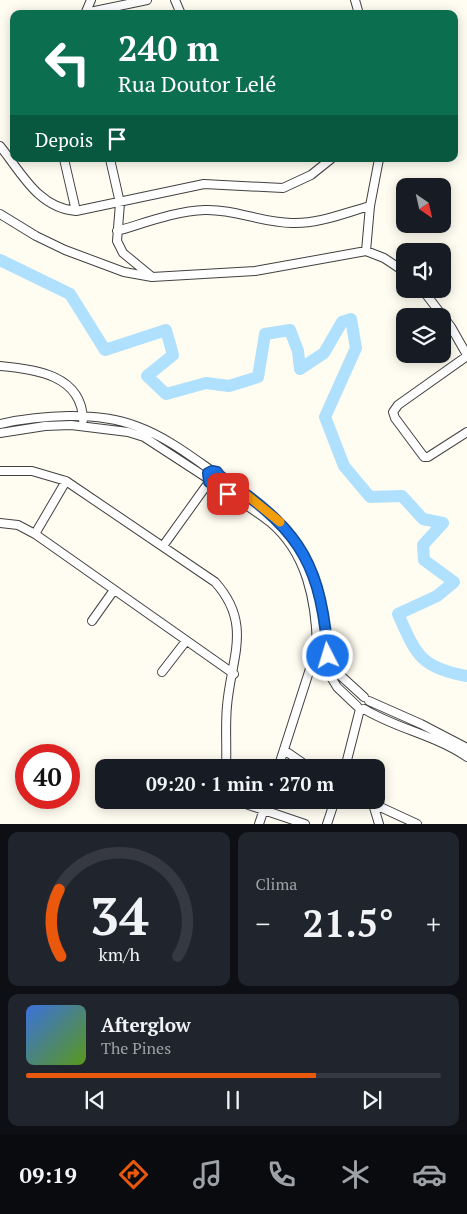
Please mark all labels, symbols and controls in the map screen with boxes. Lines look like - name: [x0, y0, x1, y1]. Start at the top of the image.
- text: 240 m: [118, 25, 219, 71]
- icon: left: [35, 30, 100, 95]
- text: Rua Doutor Lelé: [118, 69, 276, 98]
- icon: arrive: [103, 125, 131, 153]
- text: Depois: [35, 127, 93, 152]
- north arrow: [396, 178, 451, 232]
- map controls: [396, 178, 451, 363]
- button: sound: [396, 243, 451, 298]
- button: layers: [396, 308, 451, 363]
- pin: [207, 473, 249, 515]
- icon: arrive: [214, 480, 242, 508]
- position arrow: [301, 629, 353, 681]
- speed limit sign: 40: [15, 744, 80, 809]
- text: 09:20 · 1 min · 270 m: [146, 771, 334, 796]
- text: Clima: [256, 873, 297, 895]
- text: 34: [89, 881, 149, 950]
- text: 21.5°: [303, 898, 394, 948]
- text: −: [256, 905, 270, 942]
- text: +: [426, 905, 441, 942]
- text: km/h: [98, 942, 140, 966]
- text: Afterglow: [101, 1012, 191, 1037]
- text: The Pines: [101, 1037, 171, 1059]
- icon: previous: [81, 1086, 109, 1114]
- icon: pause: [219, 1086, 247, 1114]
- icon: next: [358, 1086, 386, 1114]
- icon: directions: [116, 1157, 151, 1192]
- icon: music: [190, 1157, 225, 1192]
- icon: phone: [264, 1157, 299, 1192]
- icon: climate: [338, 1157, 373, 1192]
- icon: car: [412, 1157, 447, 1192]
- text: 09:19: [20, 1160, 77, 1189]

